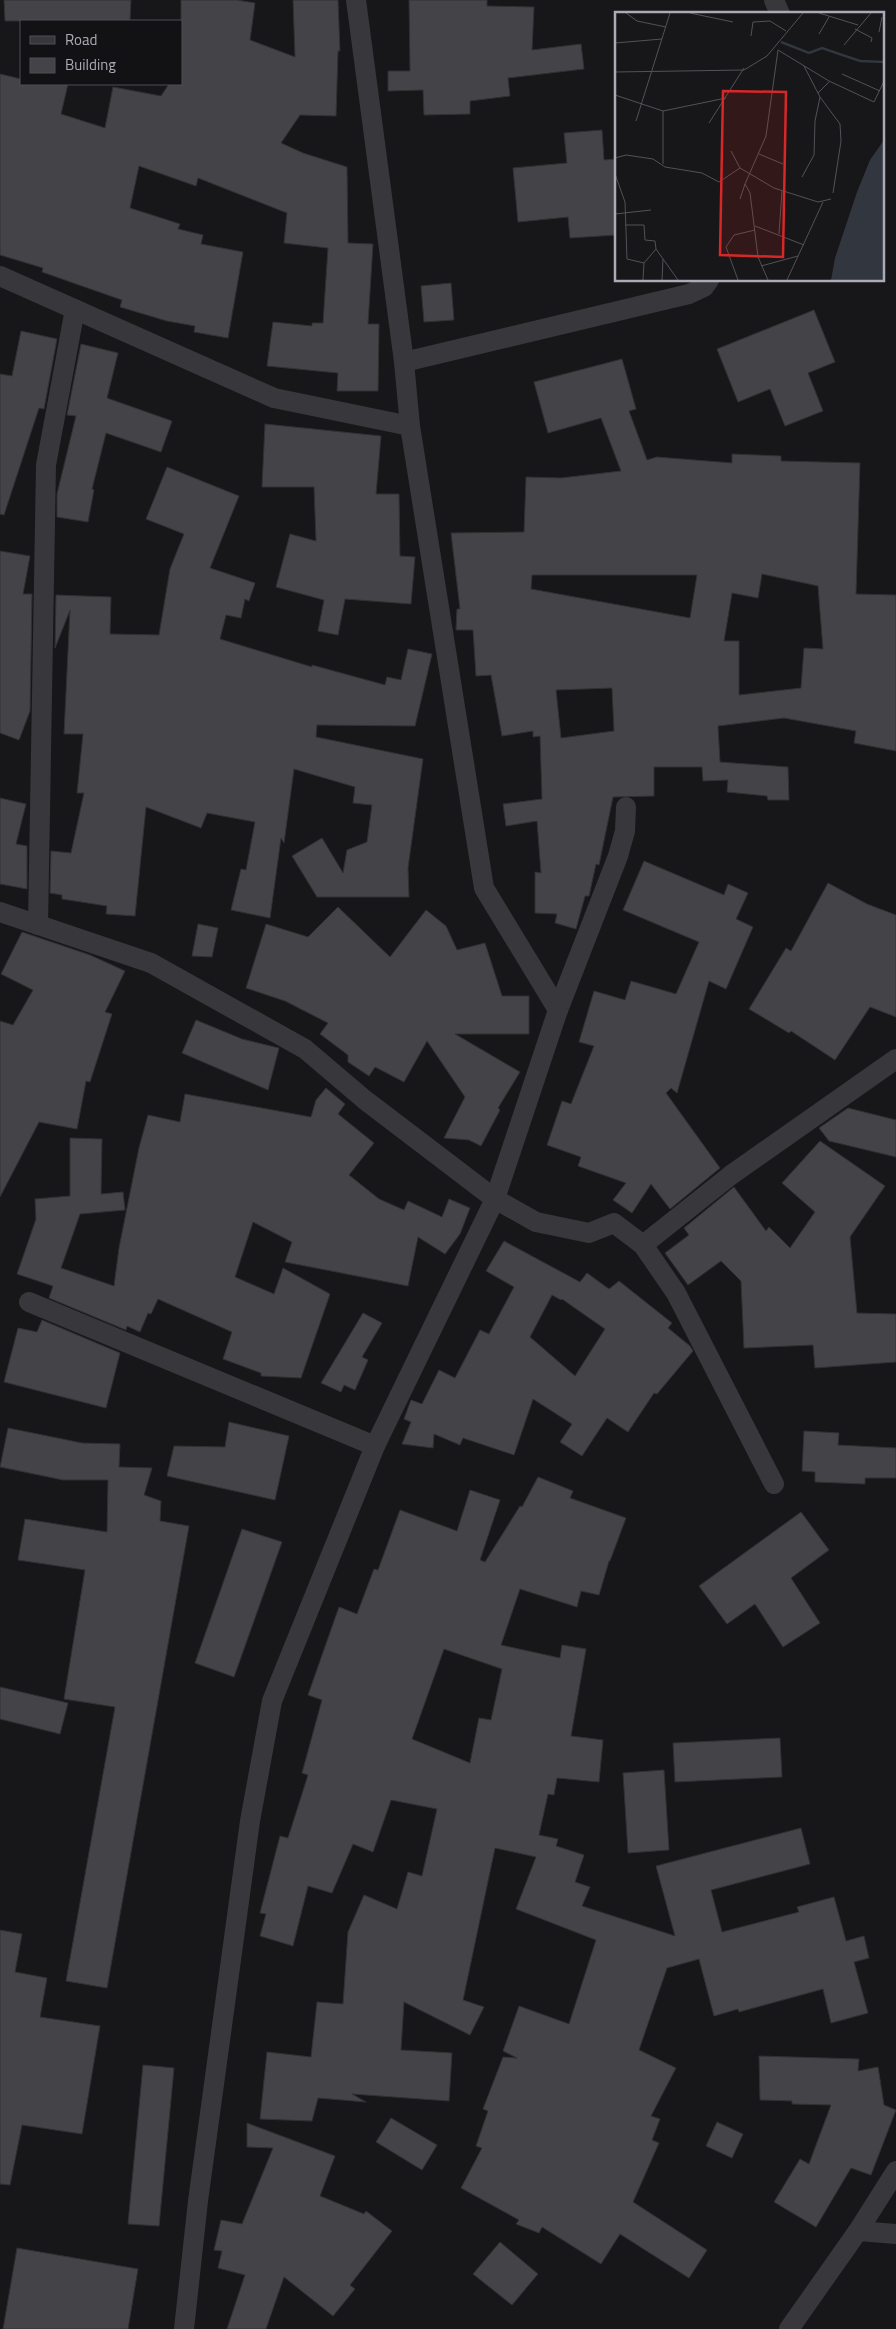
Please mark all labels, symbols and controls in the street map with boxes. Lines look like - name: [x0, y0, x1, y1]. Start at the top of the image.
- inset map: [615, 12, 884, 281]
- legend: [20, 20, 182, 85]
- text: Road: [65, 28, 97, 51]
- text: Building: [65, 53, 116, 76]

